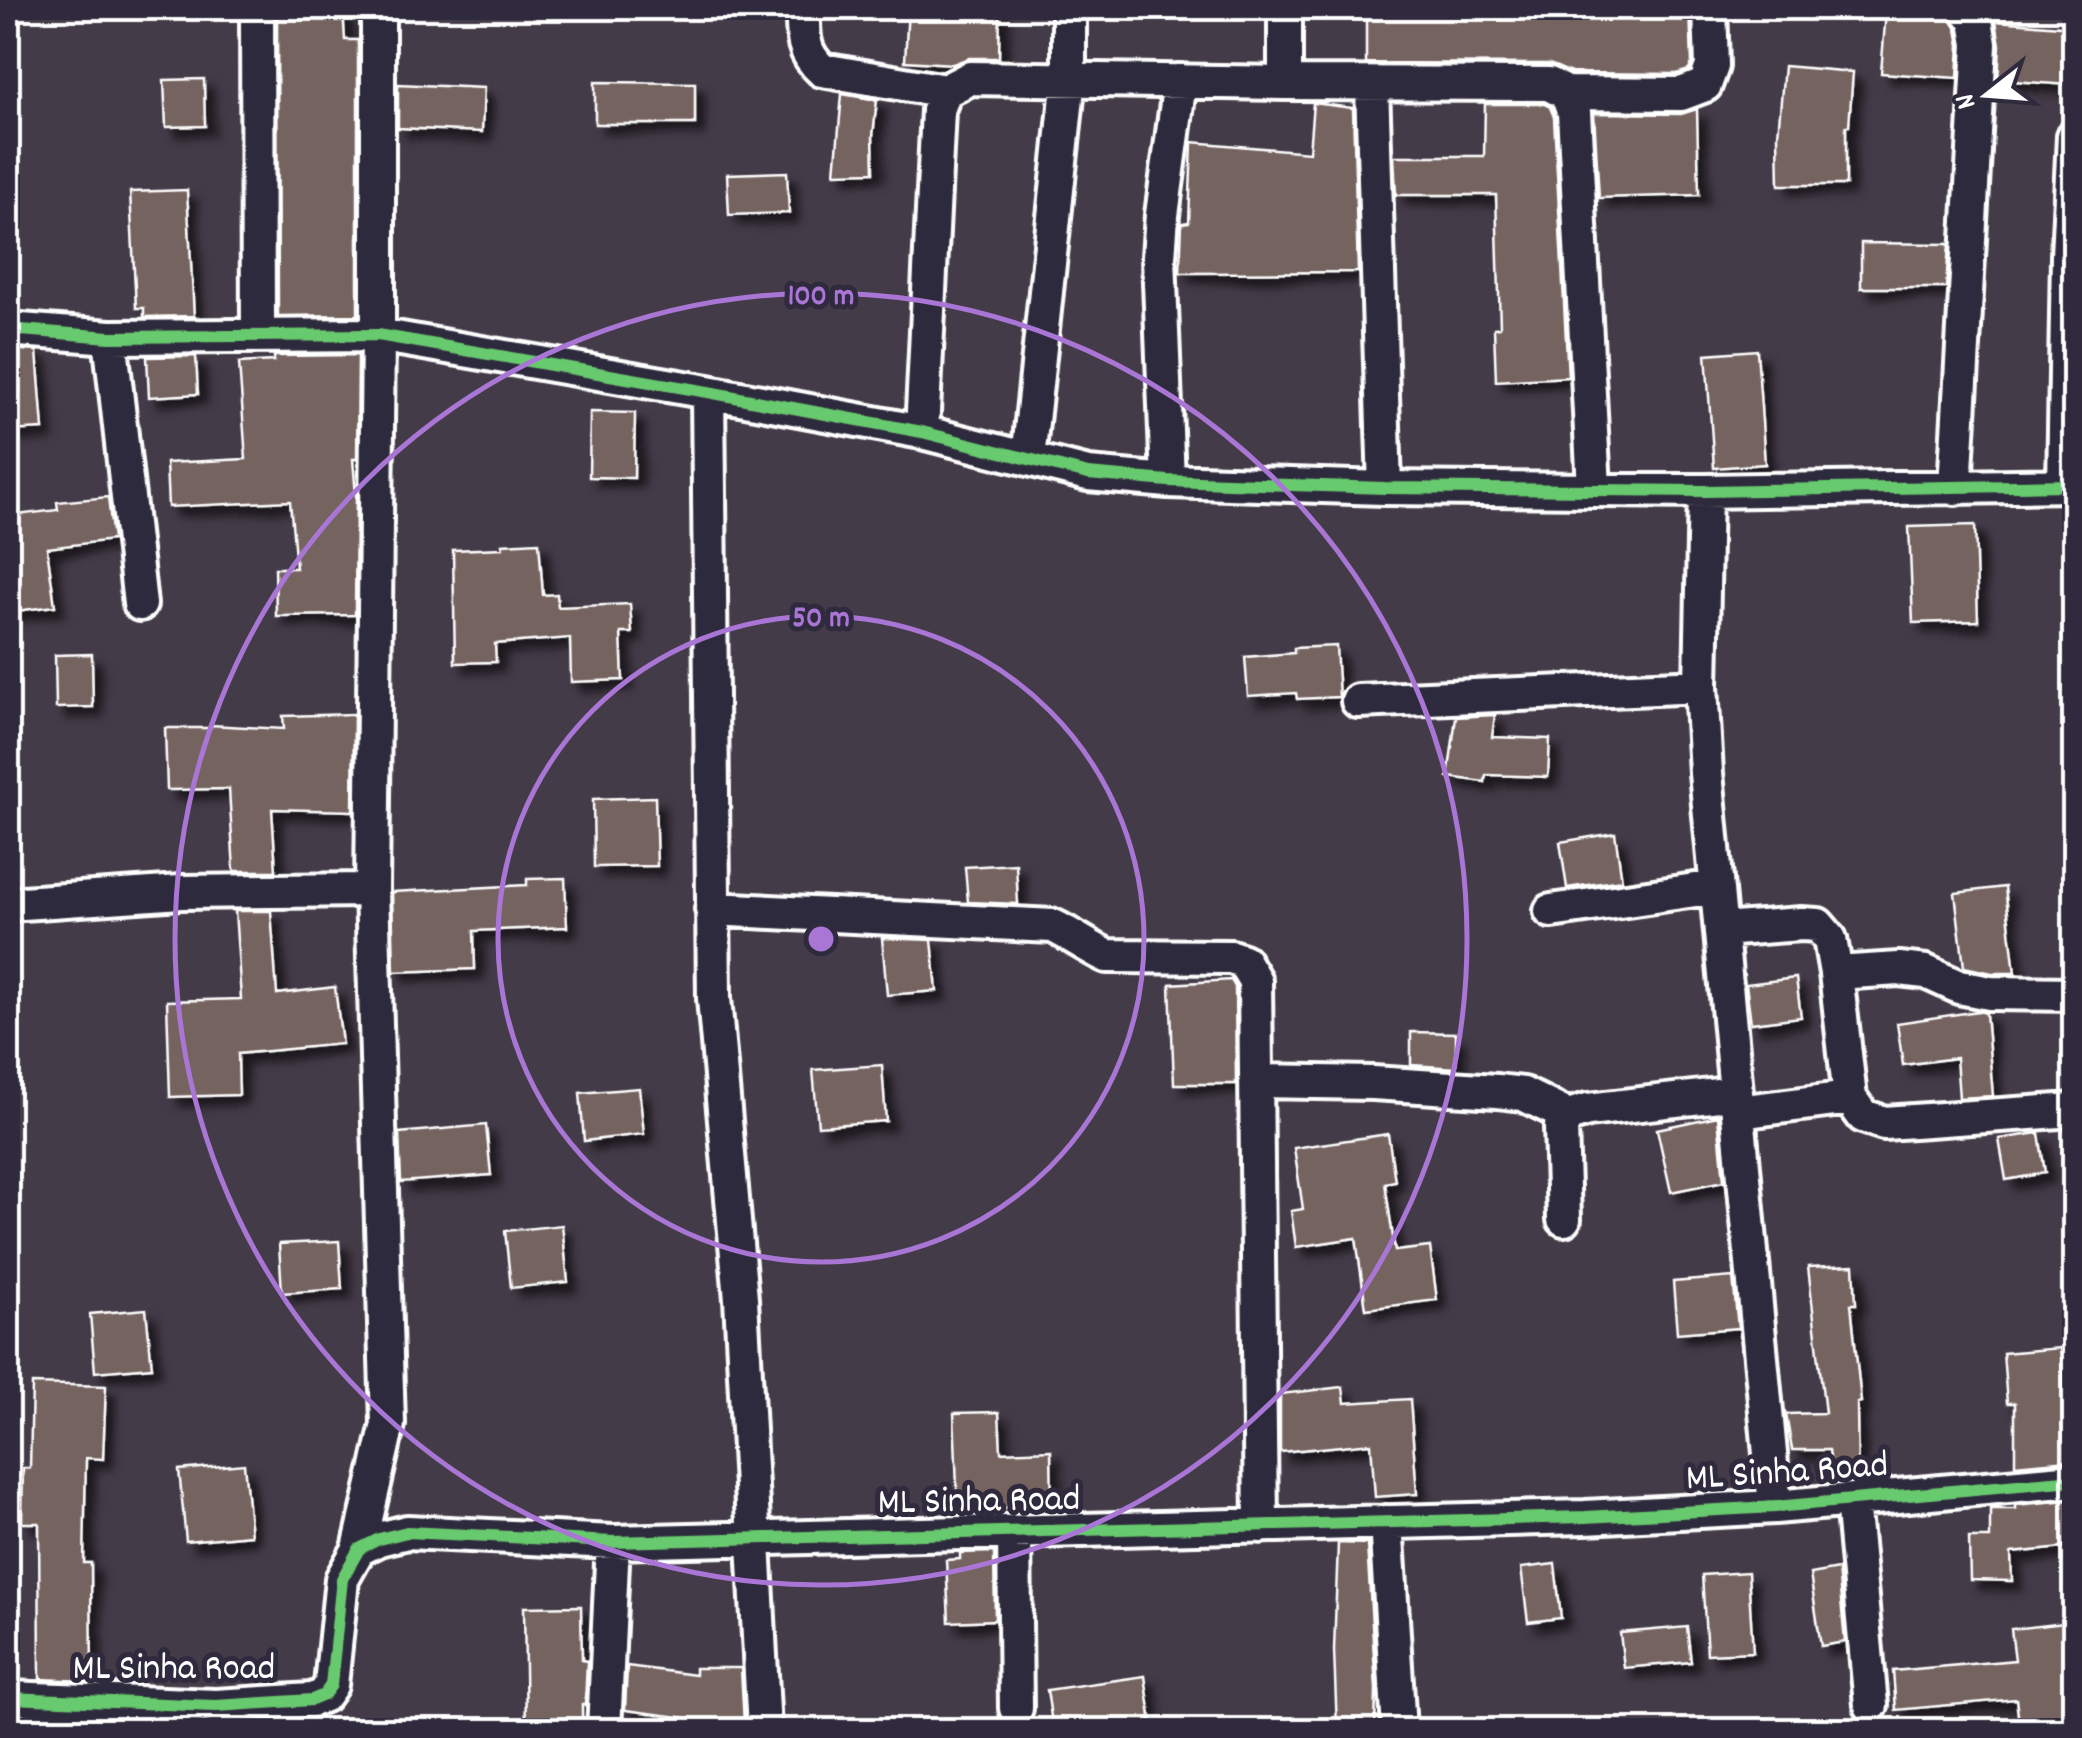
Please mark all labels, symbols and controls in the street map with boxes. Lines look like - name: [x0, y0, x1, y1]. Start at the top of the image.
- north arrow: [1937, 45, 2037, 145]
- text: N: [1947, 88, 1989, 113]
- text: 100 m: [788, 277, 854, 320]
- text: 50 m: [792, 599, 850, 642]
- centre of rings: [803, 921, 839, 957]
- street label: ML Sinha Road: [1684, 1439, 1890, 1509]
- street label: ML Sinha Road: [877, 1474, 1081, 1532]
- street label: ML Sinha Road: [73, 1643, 275, 1698]

